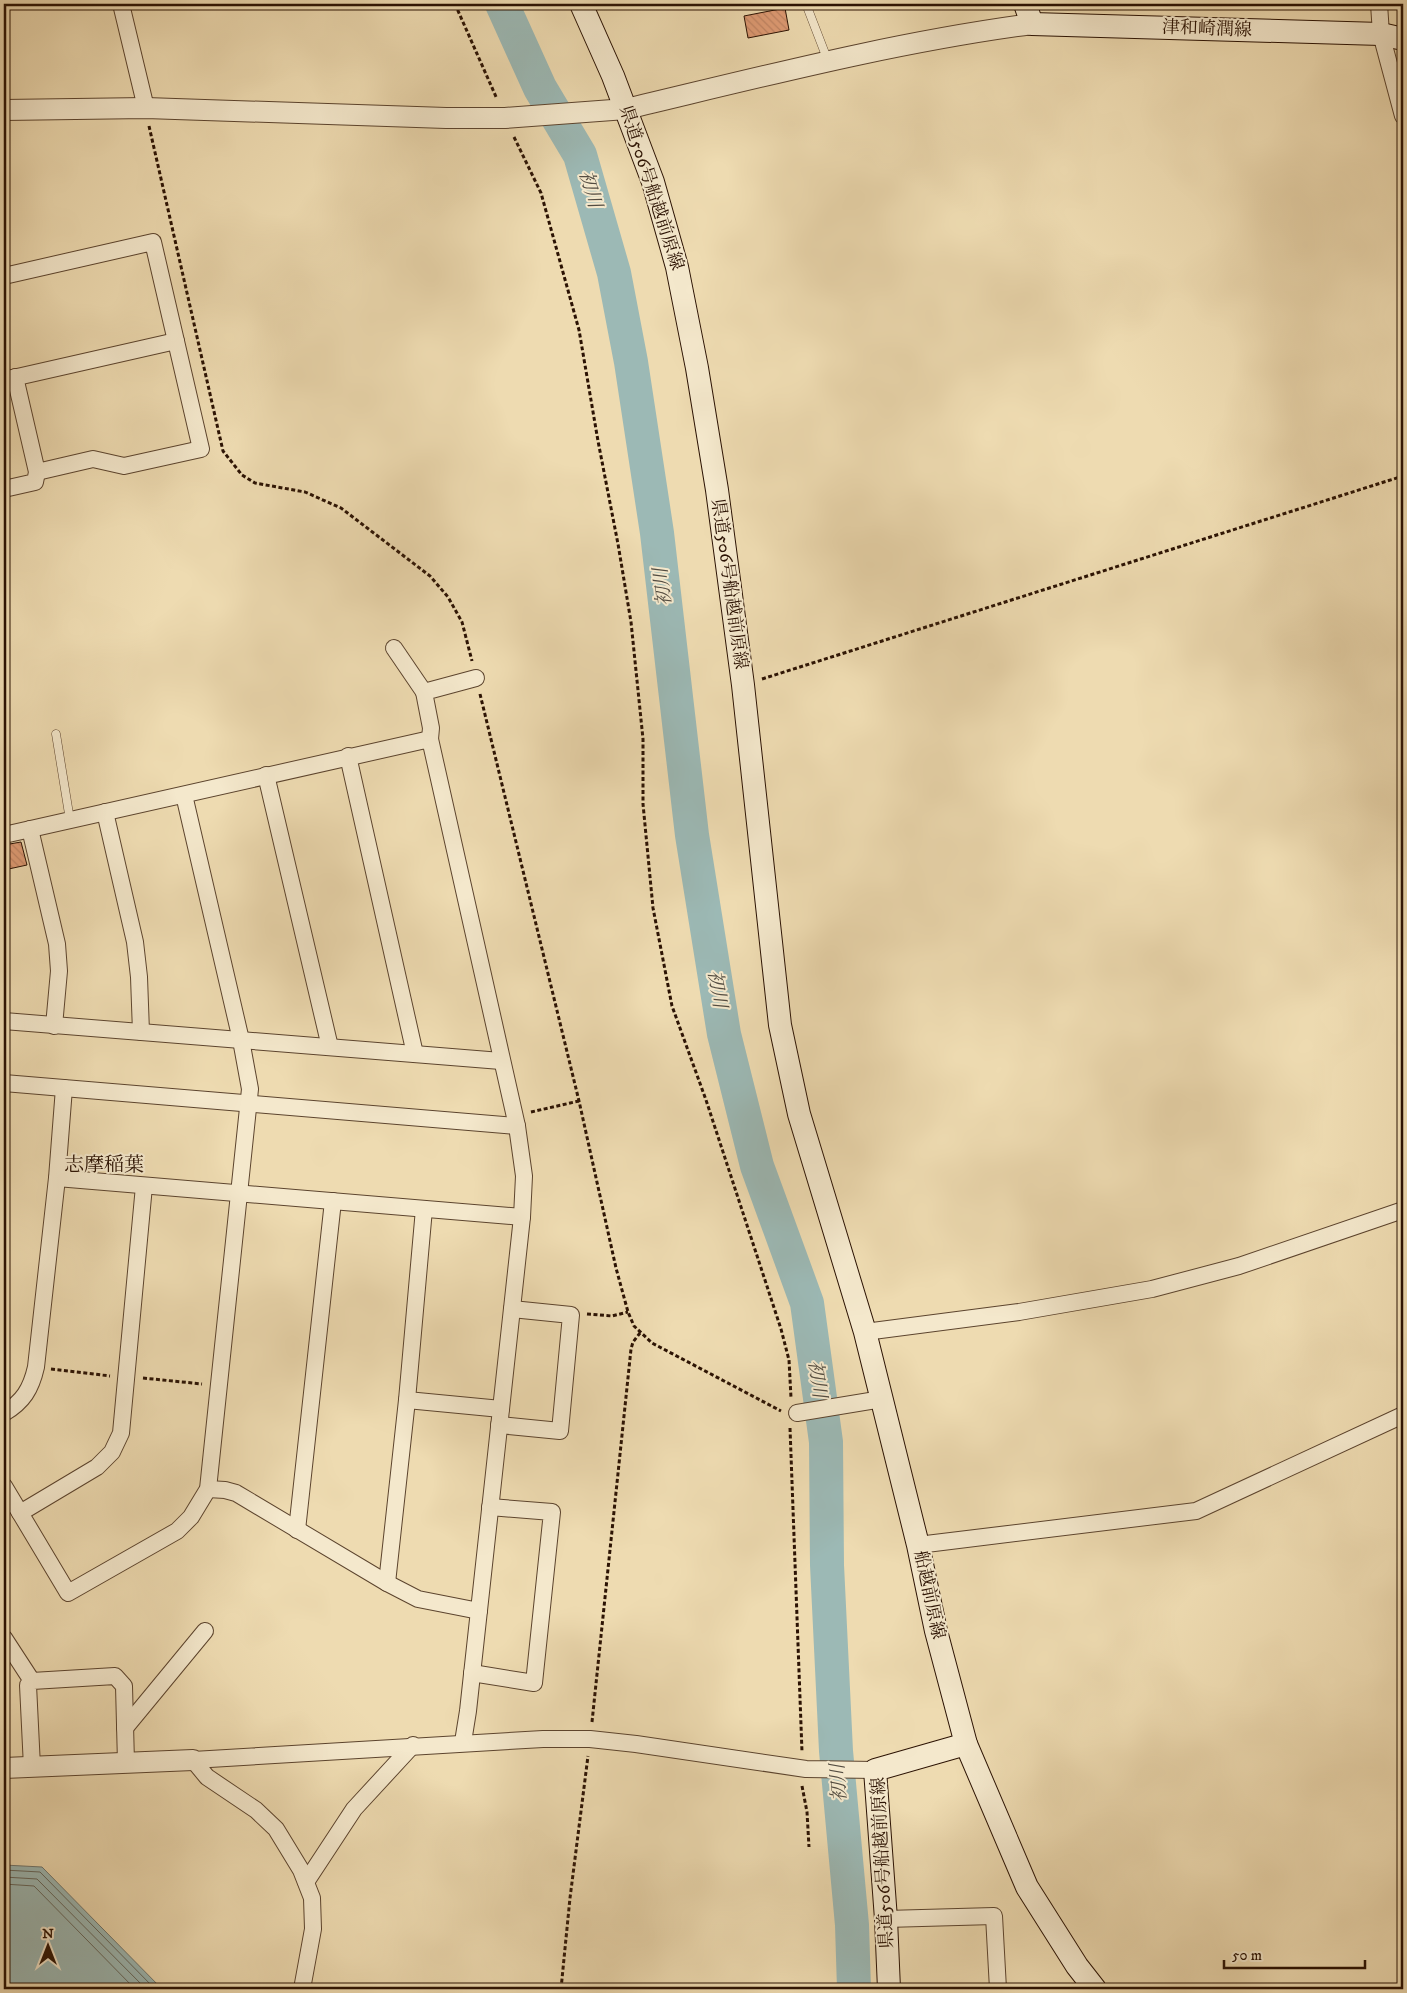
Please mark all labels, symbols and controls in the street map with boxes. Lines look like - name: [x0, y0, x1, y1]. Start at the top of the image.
- street label: 津和崎潤線: [1162, 16, 1252, 42]
- street label: 県道506号船越前原線: [614, 103, 688, 273]
- water label: 初川: [574, 168, 607, 212]
- street label: 県道506号船越前原線: [706, 497, 752, 671]
- water label: 初川: [649, 565, 677, 607]
- water label: 初川: [703, 968, 732, 1012]
- district label: 志摩稲葉: [64, 1153, 144, 1178]
- water label: 初川: [803, 1359, 831, 1401]
- street label: 船越前原線: [909, 1549, 949, 1641]
- water label: 初川: [826, 1761, 852, 1803]
- street label: 県道506号船越前原線: [868, 1777, 898, 1949]
- north arrow: [22, 1920, 72, 1970]
- text: N: [42, 1925, 54, 1943]
- scale bar: [1224, 1938, 1366, 1970]
- text: 50 m: [1232, 1946, 1262, 1965]

